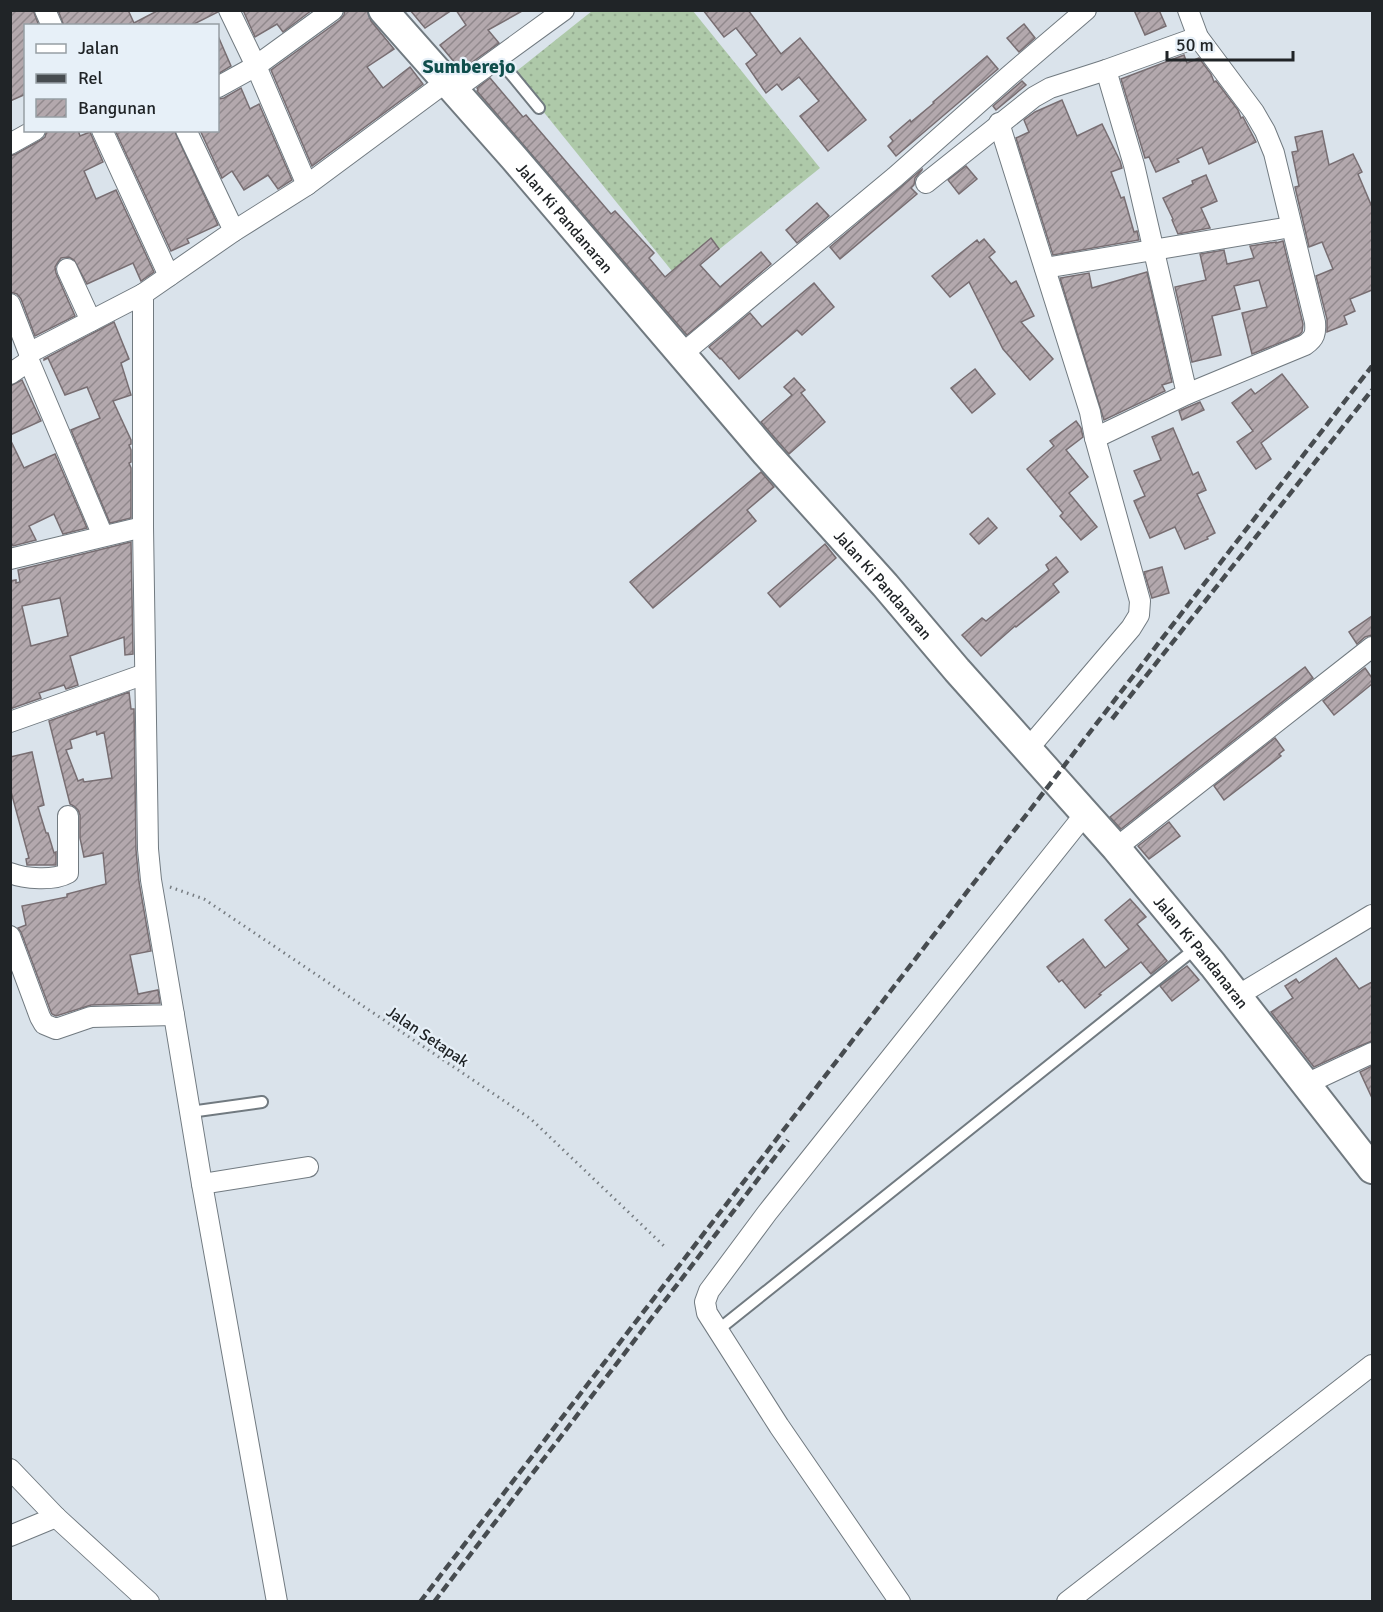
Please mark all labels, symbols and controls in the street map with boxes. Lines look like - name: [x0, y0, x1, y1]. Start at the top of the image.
- legend: [24, 24, 219, 132]
- scale bar: [1167, 24, 1293, 62]
- text: 50 m: [1176, 34, 1214, 56]
- text: Jalan: [78, 37, 119, 59]
- district label: Sumberejo: [422, 54, 516, 79]
- text: Rel: [78, 67, 103, 89]
- text: Bangunan: [78, 97, 156, 119]
- street label: Jalan Ki Pandanaran: [511, 159, 617, 278]
- street label: Jalan Ki Pandanaran: [829, 526, 936, 644]
- street label: Jalan Ki Pandanaran: [1149, 892, 1252, 1013]
- street label: Jalan Setapak: [382, 1002, 472, 1072]

